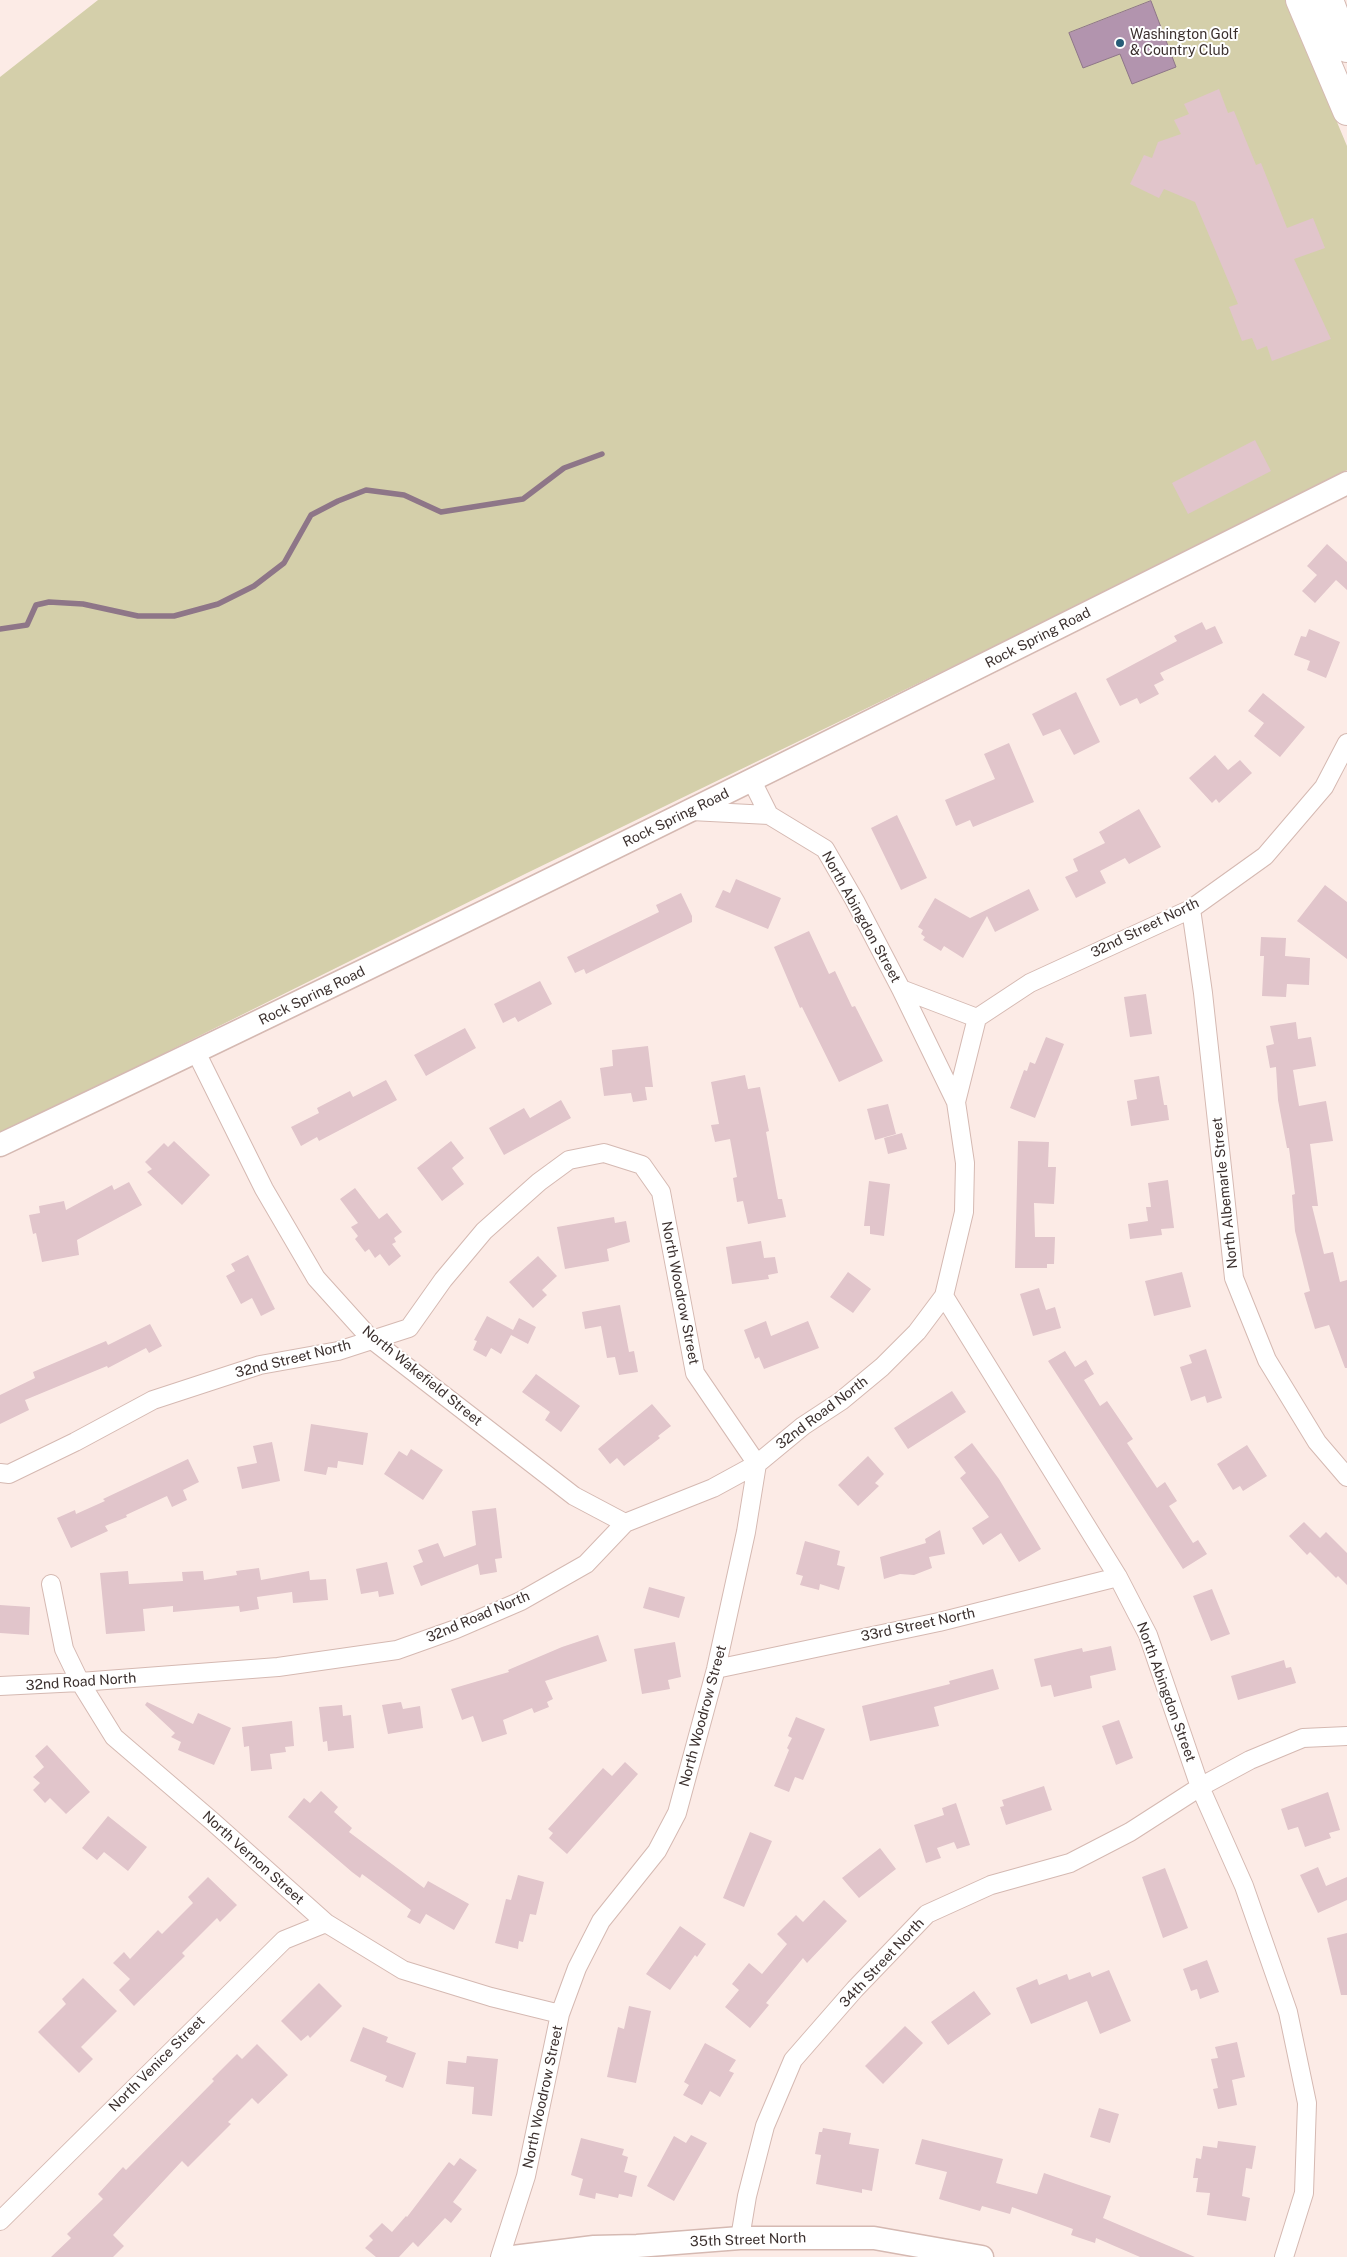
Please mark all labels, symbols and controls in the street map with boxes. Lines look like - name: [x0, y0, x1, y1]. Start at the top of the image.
- place label: Washington Golf & Country Club: [1130, 27, 1238, 59]
- marker: Washington Golf & Country Club: [1114, 37, 1126, 49]
- street label: Rock Spring Road: [982, 604, 1094, 672]
- street label: Rock Spring Road: [620, 785, 732, 851]
- street label: North Abingdon Street: [818, 848, 904, 986]
- street label: 32nd Street North: [1088, 894, 1202, 962]
- street label: Rock Spring Road: [256, 963, 368, 1029]
- street label: North Albemarle Street: [1209, 1116, 1241, 1270]
- street label: North Woodrow Street: [658, 1220, 702, 1366]
- street label: North Wakefield Street: [359, 1322, 485, 1430]
- street label: 32nd Street North: [234, 1337, 352, 1381]
- street label: 32nd Road North: [773, 1373, 871, 1453]
- street label: 32nd Road North: [424, 1588, 532, 1646]
- street label: 33rd Street North: [859, 1605, 977, 1645]
- street label: North Abingdon Street: [1133, 1620, 1199, 1764]
- street label: North Woodrow Street: [676, 1643, 730, 1789]
- street label: 32nd Road North: [25, 1670, 137, 1694]
- street label: North Vernon Street: [199, 1808, 307, 1908]
- street label: 34th Street North: [836, 1915, 928, 2011]
- street label: North Venice Street: [106, 2013, 208, 2115]
- street label: North Woodrow Street: [520, 2024, 566, 2170]
- street label: 35th Street North: [690, 2230, 806, 2250]

